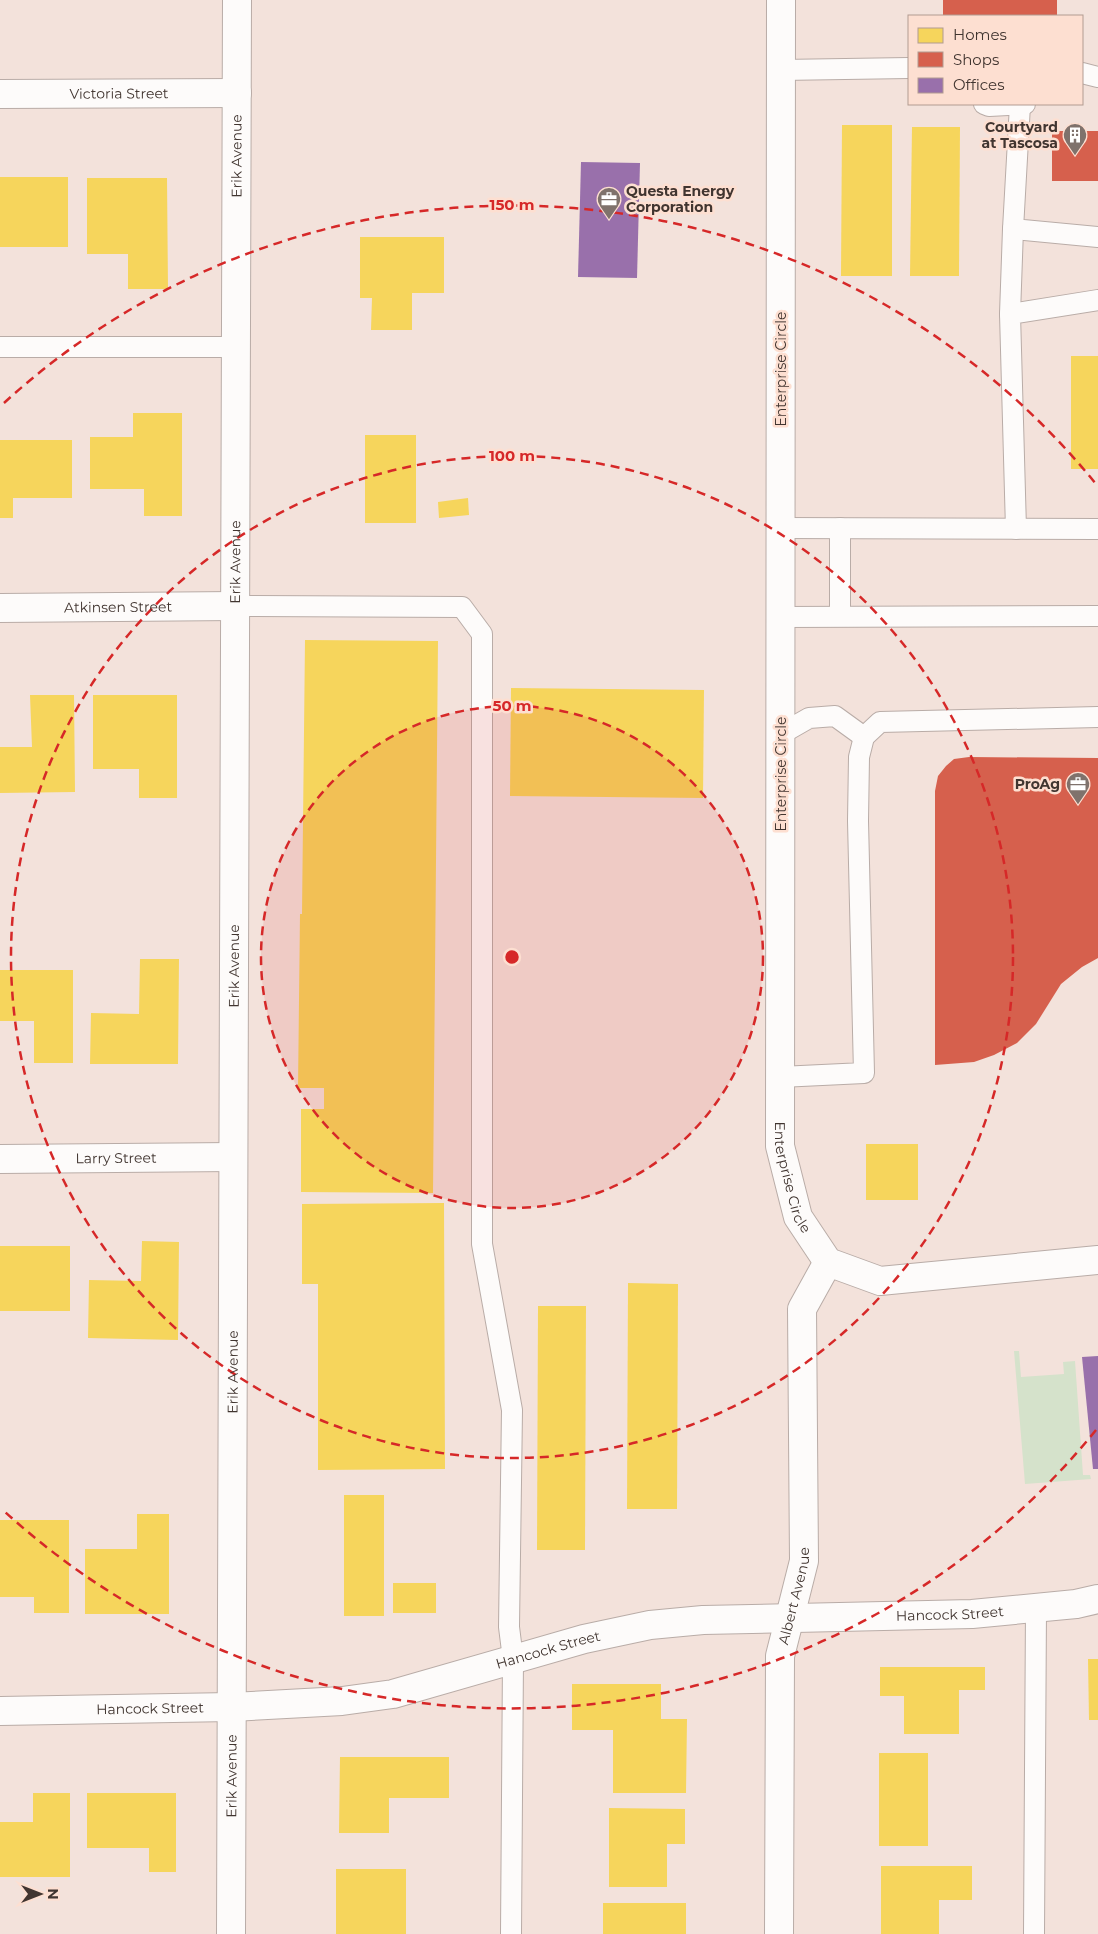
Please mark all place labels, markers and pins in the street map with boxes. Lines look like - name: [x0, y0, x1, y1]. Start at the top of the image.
- place label: Courtyard at Tascosa: [982, 118, 1058, 152]
- building icon: Courtyard at Tascosa: [1062, 122, 1088, 156]
- place label: Questa Energy Corporation: [626, 182, 735, 216]
- office icon: Questa Energy Corporation: [596, 186, 622, 220]
- office icon: ProAg: [1065, 771, 1091, 805]
- place label: ProAg: [1015, 775, 1060, 793]
- centre of rings: [503, 948, 521, 966]

